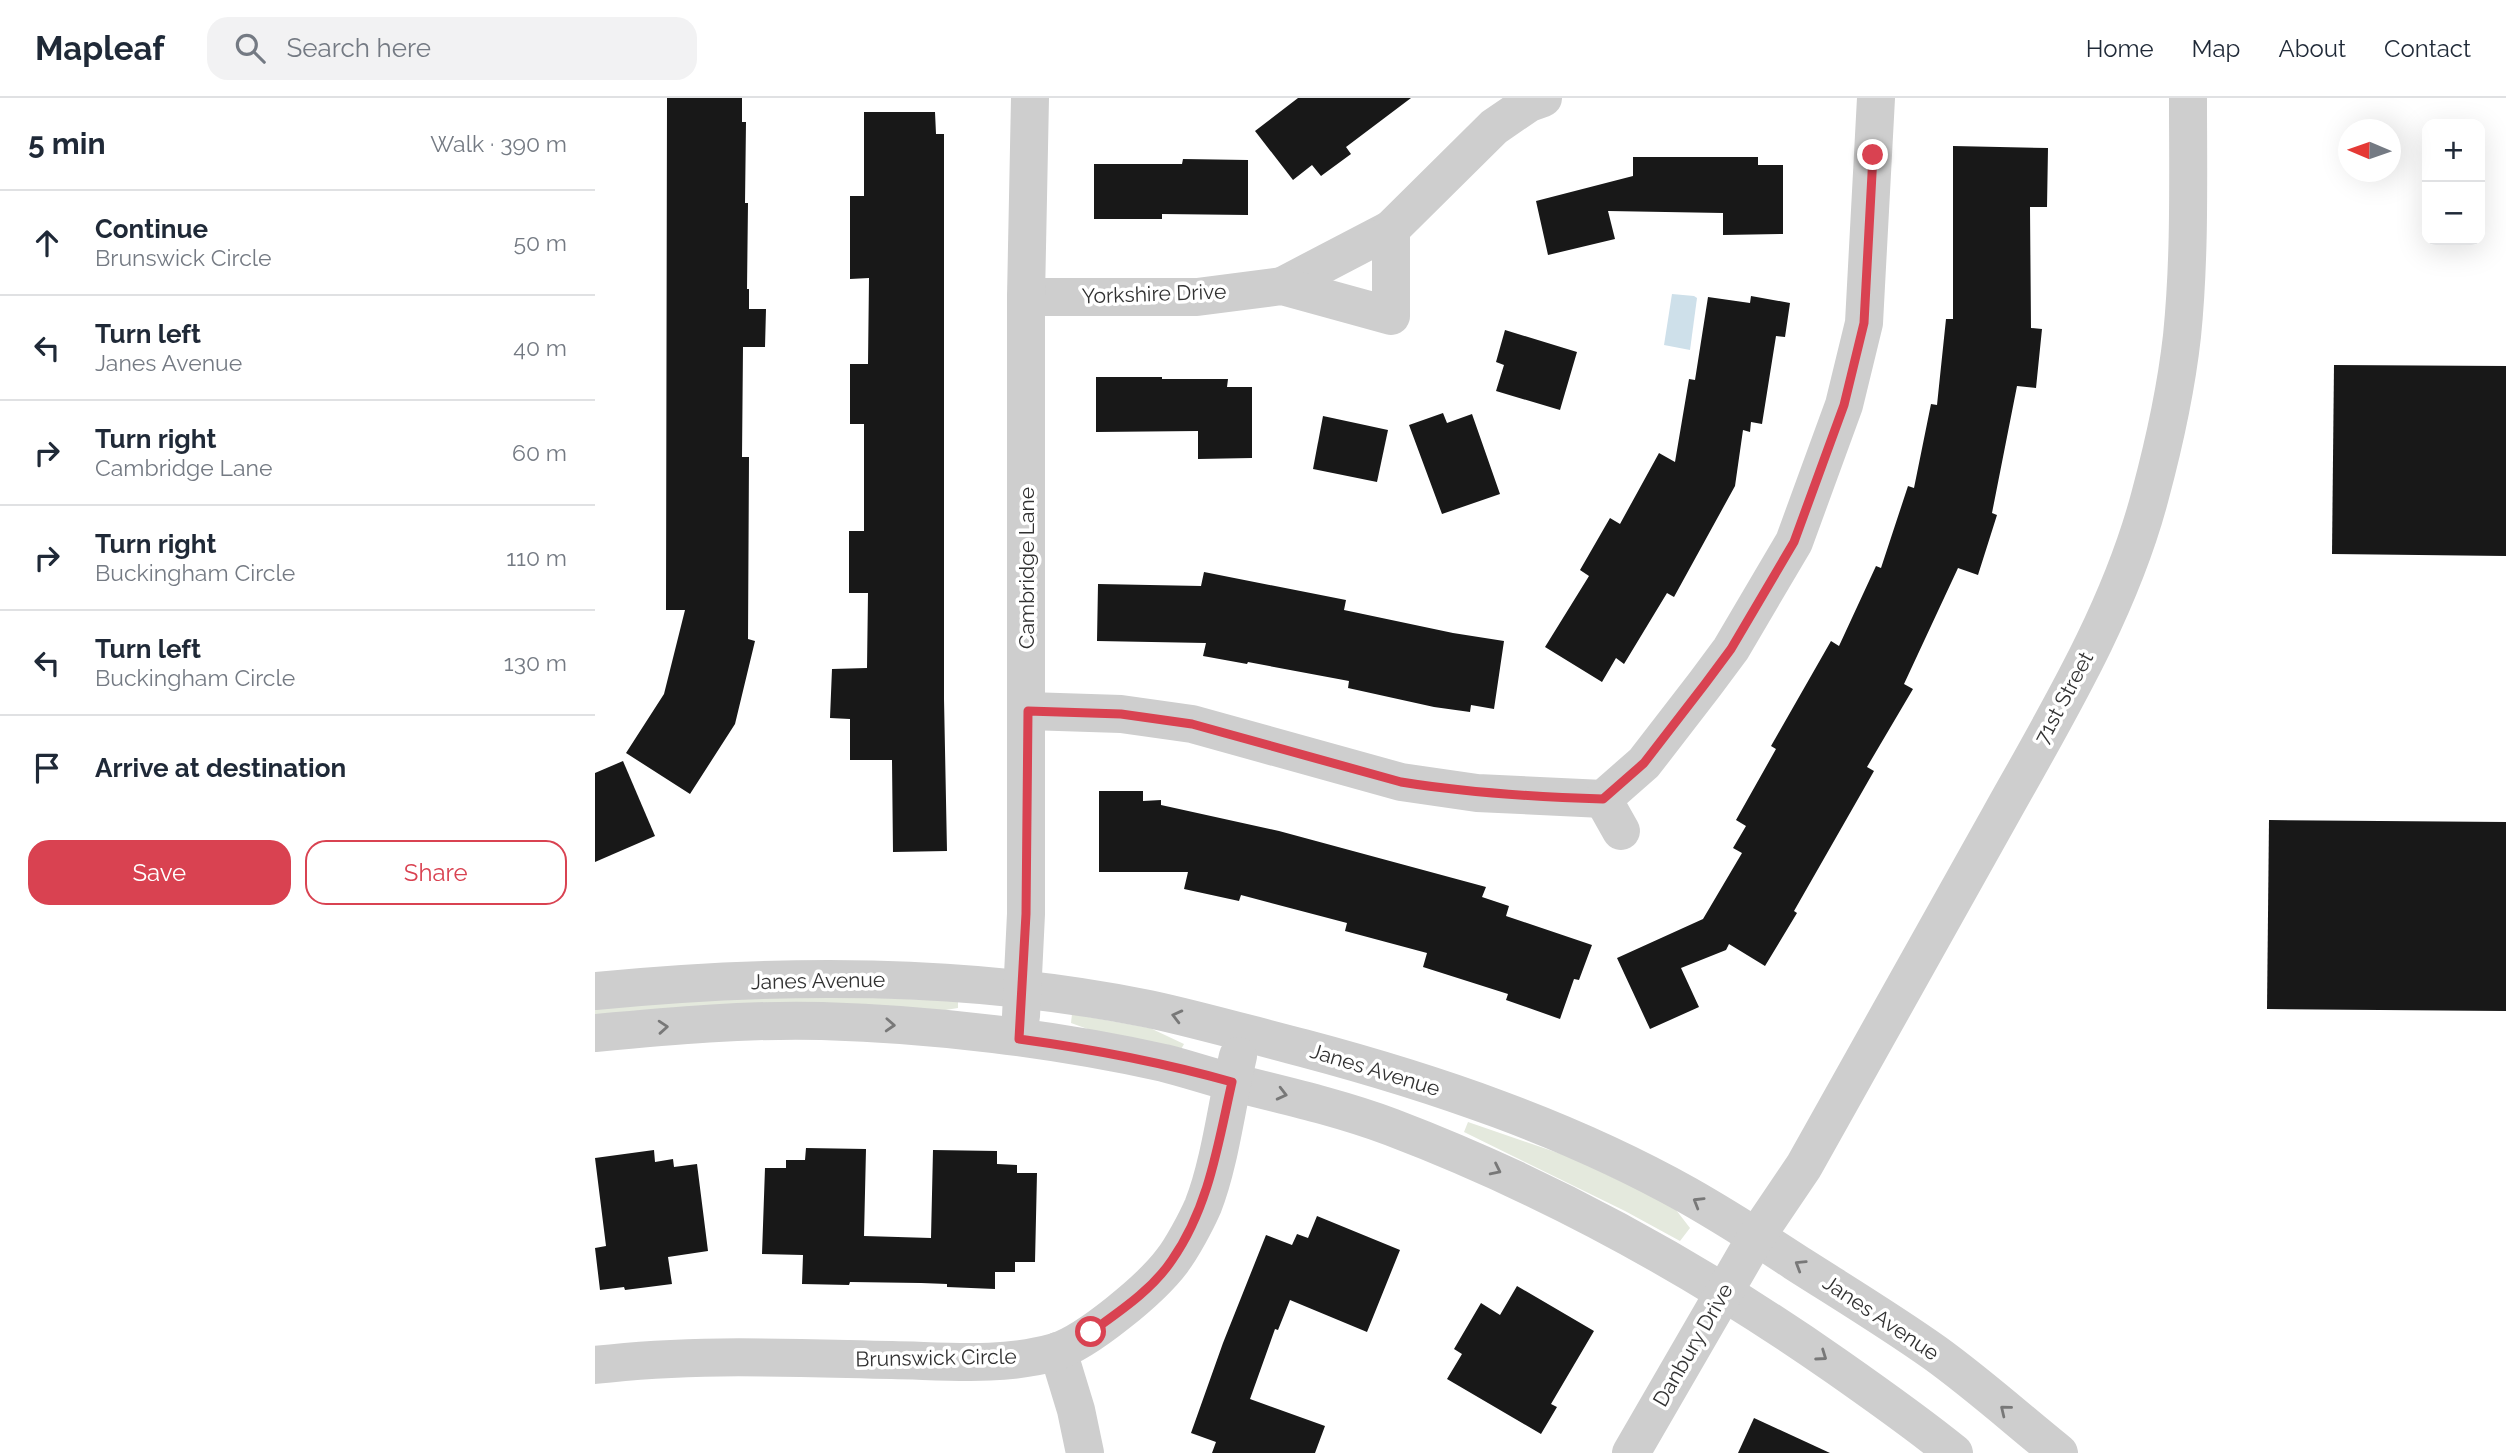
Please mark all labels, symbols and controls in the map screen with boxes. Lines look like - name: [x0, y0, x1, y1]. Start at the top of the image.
- search box: [207, 17, 697, 80]
- text: Mapleaf: [35, 29, 165, 68]
- icon: search: [231, 29, 269, 67]
- text: Search here: [287, 33, 431, 63]
- text: Home: [2086, 34, 2154, 63]
- text: Map: [2192, 34, 2240, 63]
- text: About: [2278, 34, 2346, 63]
- text: Contact: [2384, 34, 2471, 63]
- north arrow: [2338, 119, 2401, 182]
- map controls: [2422, 119, 2485, 245]
- button: +: [2422, 119, 2485, 182]
- text: 5 min: [28, 126, 106, 161]
- text: Walk · 390 m: [430, 130, 567, 157]
- route end: [1857, 139, 1888, 170]
- button: −: [2422, 182, 2485, 245]
- text: Continue: [95, 214, 208, 244]
- icon: ahead: [28, 224, 66, 262]
- text: 50 m: [513, 229, 567, 256]
- text: Brunswick Circle: [95, 244, 272, 271]
- street label: Yorkshire Drive: [1081, 278, 1227, 309]
- text: Turn left: [95, 319, 201, 349]
- icon: left: [28, 329, 66, 367]
- text: 40 m: [513, 334, 567, 361]
- text: Janes Avenue: [95, 349, 242, 376]
- text: Turn right: [95, 424, 216, 454]
- icon: right: [28, 434, 66, 472]
- text: 60 m: [512, 439, 567, 466]
- text: Cambridge Lane: [95, 454, 272, 481]
- street label: Cambridge Lane: [1014, 487, 1039, 649]
- text: Turn right: [95, 529, 216, 559]
- icon: right: [28, 539, 66, 577]
- text: 110 m: [506, 544, 567, 571]
- text: Buckingham Circle: [95, 559, 295, 586]
- text: Turn left: [95, 634, 201, 664]
- icon: left: [28, 644, 66, 682]
- street label: 71st Street: [2029, 647, 2098, 748]
- text: 130 m: [504, 649, 567, 676]
- text: Buckingham Circle: [95, 664, 295, 691]
- icon: arrive: [28, 749, 66, 787]
- text: Arrive at destination: [95, 753, 346, 783]
- button: Save: [28, 840, 291, 905]
- button: Share: [305, 840, 567, 905]
- street label: Janes Avenue: [751, 967, 885, 994]
- one-way arrow: [1171, 1010, 1183, 1024]
- one-way arrow: [885, 1017, 896, 1032]
- one-way arrow: [658, 1019, 669, 1034]
- street label: Janes Avenue: [1307, 1038, 1443, 1101]
- one-way arrow: [1276, 1086, 1288, 1100]
- one-way arrow: [1489, 1162, 1501, 1176]
- one-way arrow: [1693, 1197, 1706, 1210]
- one-way arrow: [1795, 1260, 1808, 1273]
- street label: Janes Avenue: [1819, 1270, 1944, 1366]
- street label: Danbury Drive: [1647, 1279, 1738, 1411]
- route start: [1075, 1316, 1106, 1347]
- street label: Brunswick Circle: [855, 1344, 1017, 1371]
- one-way arrow: [1814, 1348, 1827, 1360]
- one-way arrow: [2001, 1406, 2013, 1419]

